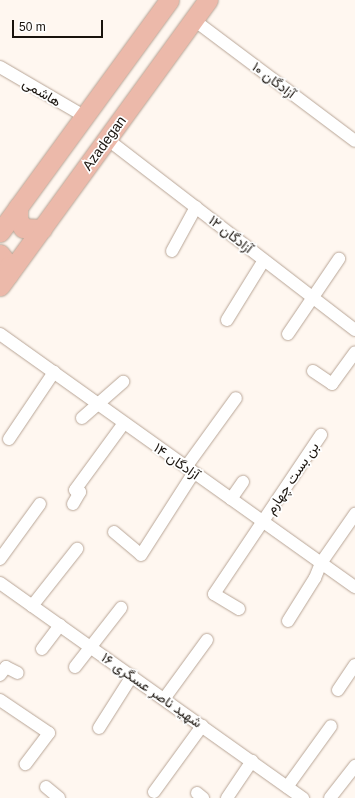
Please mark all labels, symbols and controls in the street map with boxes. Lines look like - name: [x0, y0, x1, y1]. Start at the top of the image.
- scale bar: [14, 12, 105, 38]
- text: 50 m: [19, 20, 46, 34]
- street label: ۱۰ آزادگان: [249, 58, 299, 102]
- street label: هاشمی: [20, 74, 64, 110]
- street label: Azadegan: [79, 113, 129, 173]
- street label: ۱۲ آزادگان: [206, 212, 256, 256]
- street label: ۱۴ آزادگان: [151, 439, 203, 483]
- street label: بن بست چهارم: [262, 439, 322, 517]
- street label: ۱۶ شهید ناصر عسگری: [98, 649, 206, 731]

